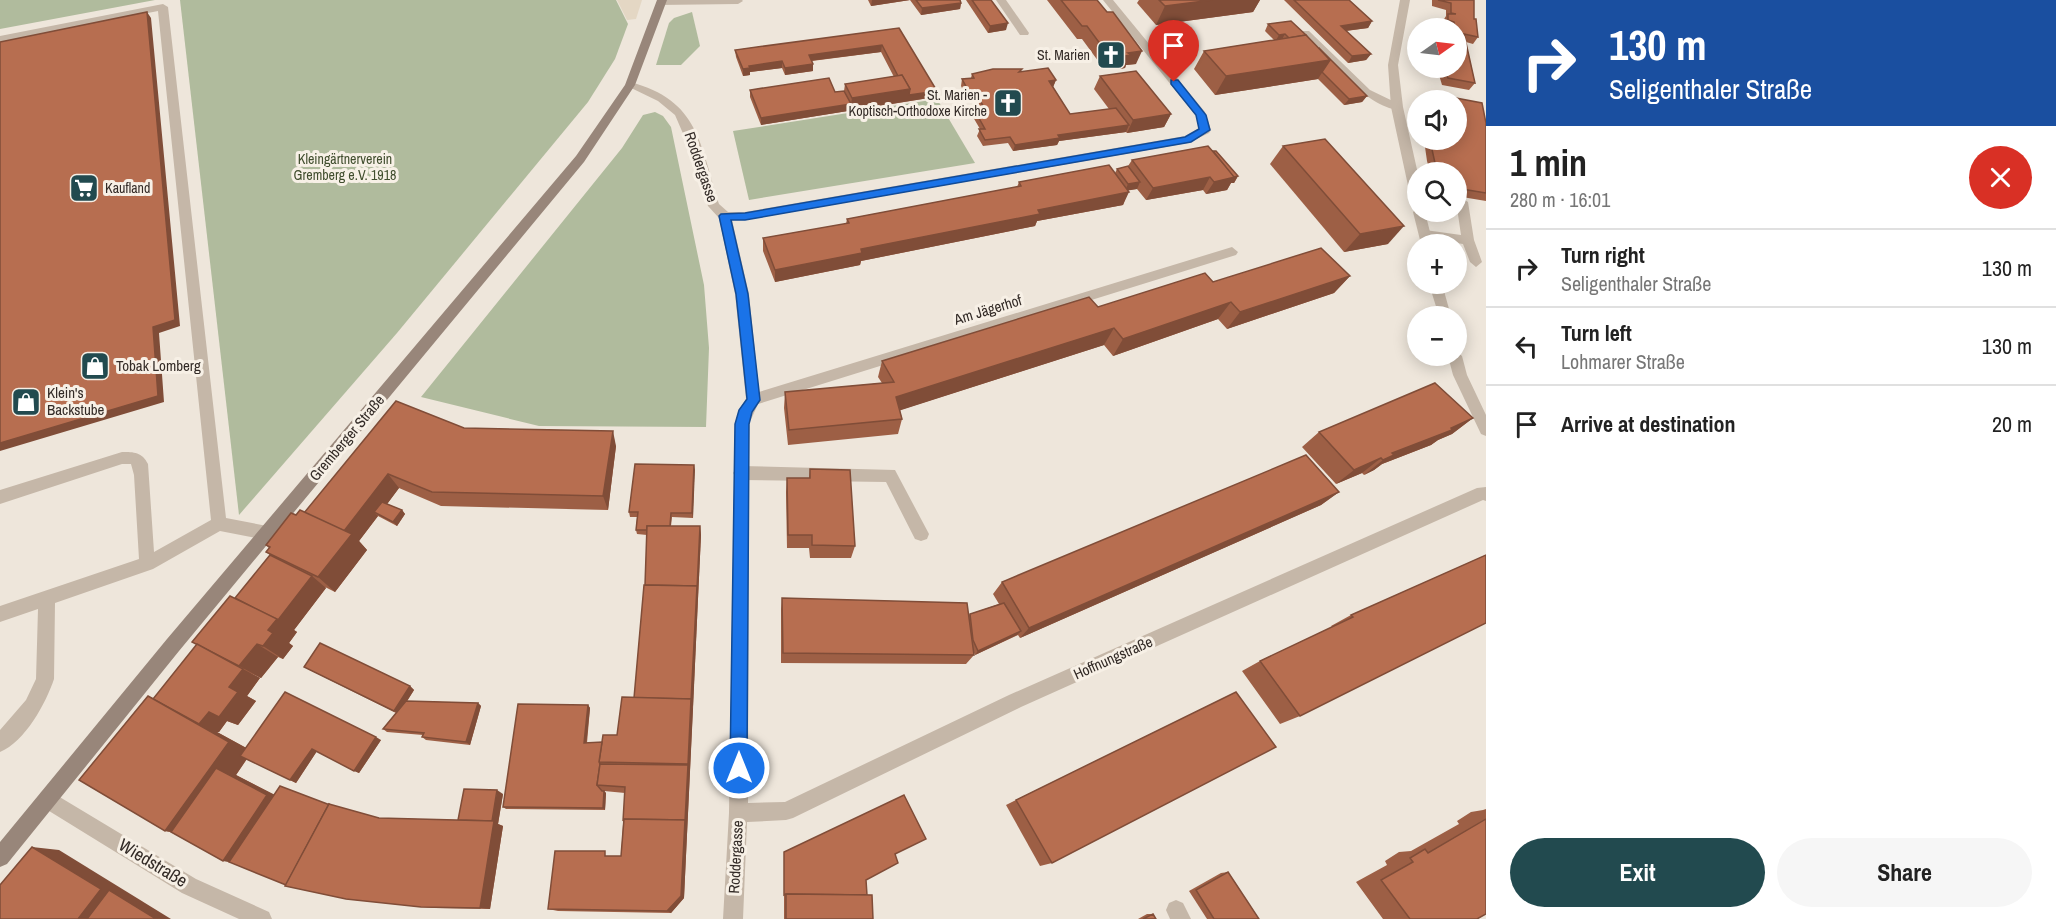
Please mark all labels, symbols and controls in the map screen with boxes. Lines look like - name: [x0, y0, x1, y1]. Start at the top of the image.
- text: 130 m: [1609, 17, 1707, 73]
- north arrow: [1407, 18, 1467, 78]
- map controls: [1407, 18, 1467, 366]
- pin: [1148, 20, 1199, 82]
- icon: right: [1510, 24, 1588, 102]
- icon: arrive: [1157, 29, 1190, 62]
- church icon: St. Marien: [1095, 39, 1127, 71]
- place label: St. Marien: [1037, 46, 1090, 64]
- text: Seligenthaler Straße: [1609, 71, 1812, 107]
- place label: St. Marien - Koptisch-Orthodoxe Kirche: [849, 86, 987, 120]
- church icon: St. Marien - Koptisch-Orthodoxe Kirche: [992, 87, 1024, 119]
- button: sound: [1407, 90, 1467, 150]
- street label: Roddergasse: [680, 129, 723, 205]
- text: 1 min: [1510, 139, 1587, 187]
- button: close: [1969, 146, 2032, 209]
- park label: Kleingärtnerverein Gremberg e.V. 1918: [294, 150, 396, 184]
- button: search: [1407, 162, 1467, 222]
- supermarket icon: Kaufland: [68, 172, 100, 204]
- place label: Kaufland: [105, 179, 150, 197]
- text: 280 m · 16:01: [1510, 186, 1610, 213]
- button: +: [1407, 234, 1467, 294]
- text: Turn right: [1561, 240, 1645, 270]
- icon: right: [1510, 252, 1543, 285]
- text: 130 m: [1982, 253, 2032, 283]
- text: Seligenthaler Straße: [1561, 270, 1711, 297]
- street label: Am Jägerhof: [950, 289, 1025, 330]
- button: −: [1407, 306, 1467, 366]
- text: Turn left: [1561, 318, 1632, 348]
- icon: left: [1510, 330, 1543, 363]
- text: 130 m: [1982, 331, 2032, 361]
- text: Lohmarer Straße: [1561, 348, 1685, 375]
- shop icon: Tobak Lomberg: [79, 350, 111, 382]
- place label: Tobak Lomberg: [116, 355, 201, 376]
- place label: Klein's Backstube: [47, 382, 105, 420]
- shop icon: Klein's Backstube: [10, 386, 42, 418]
- street label: Gremberger Straße: [304, 390, 389, 485]
- icon: arrive: [1510, 408, 1543, 441]
- text: Arrive at destination: [1561, 409, 1735, 439]
- text: 20 m: [1992, 409, 2032, 439]
- street label: Hoffnungstraße: [1070, 631, 1156, 684]
- position arrow: [707, 736, 771, 800]
- street label: Roddergasse: [723, 820, 748, 894]
- street label: Wiedstraße: [114, 832, 192, 893]
- button: Exit: [1510, 838, 1765, 907]
- button: Share: [1777, 838, 2032, 907]

